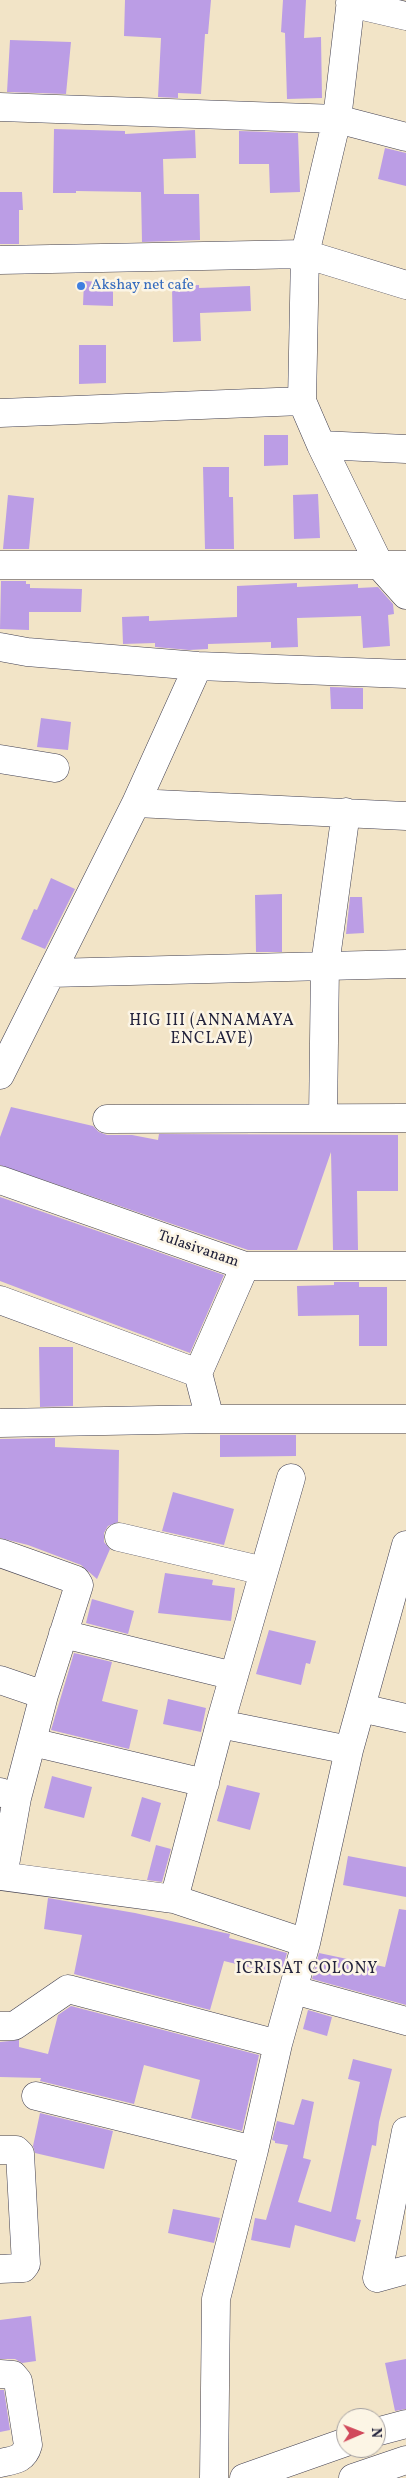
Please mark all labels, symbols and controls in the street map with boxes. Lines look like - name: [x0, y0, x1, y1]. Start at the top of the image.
- place label: Akshay net cafe: [91, 277, 194, 295]
- marker: Akshay net cafe: [75, 280, 87, 292]
- district label: HIG III (ANNAMAYA ENCLAVE): [127, 1012, 297, 1050]
- street label: Tulasivanam: [155, 1228, 241, 1272]
- district label: ICRISAT COLONY: [234, 1960, 380, 1980]
- north arrow: [336, 2408, 386, 2458]
- text: N: [366, 2427, 385, 2438]

